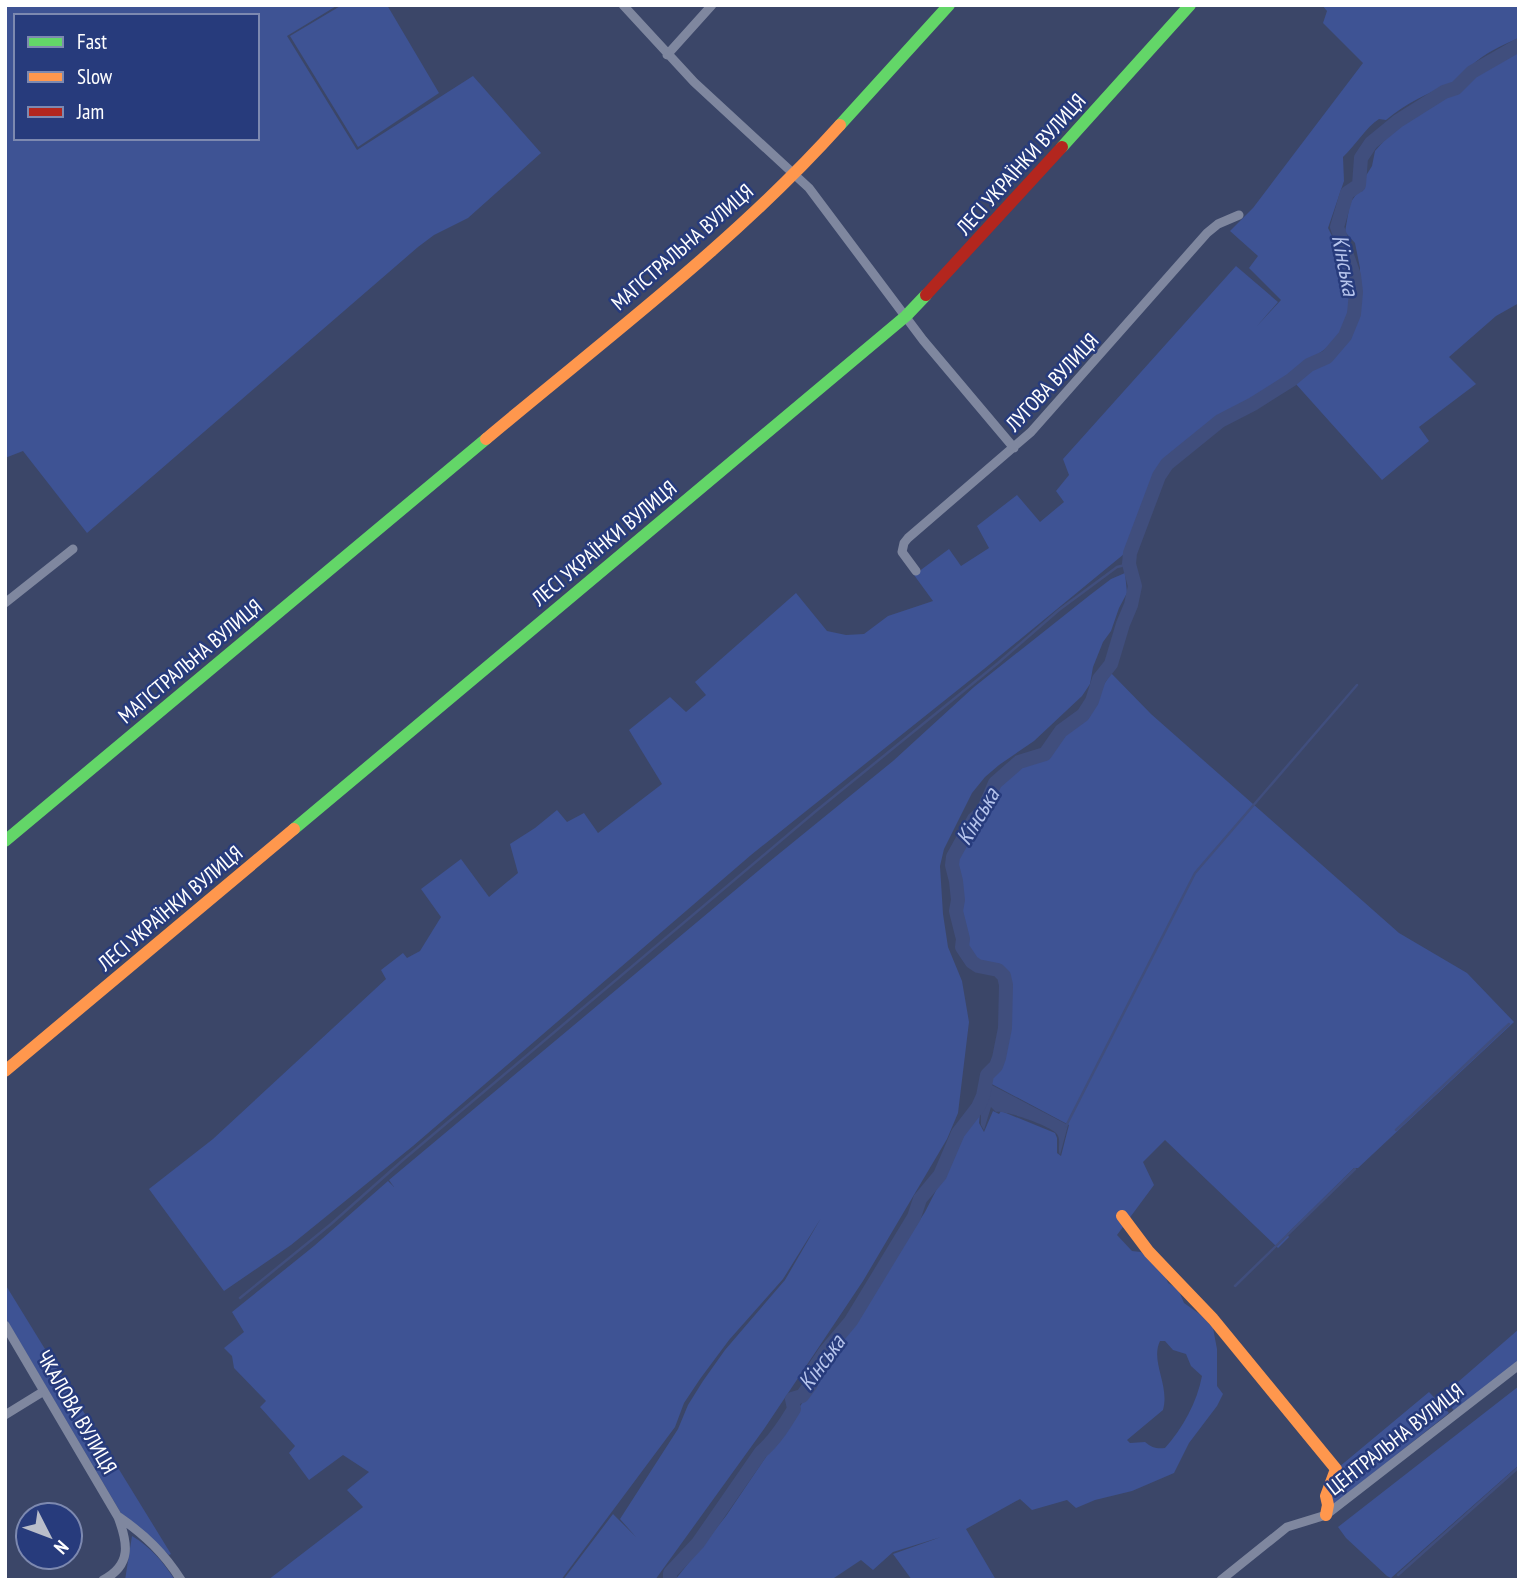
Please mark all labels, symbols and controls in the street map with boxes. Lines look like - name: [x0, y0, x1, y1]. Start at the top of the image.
- legend: [14, 14, 259, 140]
- text: Fast: [77, 28, 107, 55]
- text: Slow: [77, 63, 113, 90]
- street label: ЛЕСІ УКРАЇНКИ ВУЛИЦЯ: [950, 88, 1092, 241]
- text: Jam: [76, 98, 104, 125]
- street label: МАГІСТРАЛЬНА ВУЛИЦЯ: [605, 178, 759, 316]
- water label: Кінська: [1326, 232, 1366, 300]
- street label: ЛУГОВА ВУЛИЦЯ: [999, 327, 1104, 437]
- street label: ЛЕСІ УКРАЇНКИ ВУЛИЦЯ: [525, 475, 682, 612]
- street label: МАГІСТРАЛЬНА ВУЛИЦЯ: [113, 593, 267, 729]
- water label: Кінська: [949, 781, 1006, 850]
- street label: ЛЕСІ УКРАЇНКИ ВУЛИЦЯ: [91, 840, 248, 977]
- water label: Кінська: [791, 1327, 852, 1395]
- street label: ЧКАЛОВА ВУЛИЦЯ: [31, 1345, 123, 1479]
- street label: ЦЕНТРАЛЬНА ВУЛИЦЯ: [1321, 1377, 1469, 1501]
- north arrow: [14, 1501, 84, 1571]
- text: N: [49, 1536, 74, 1559]

